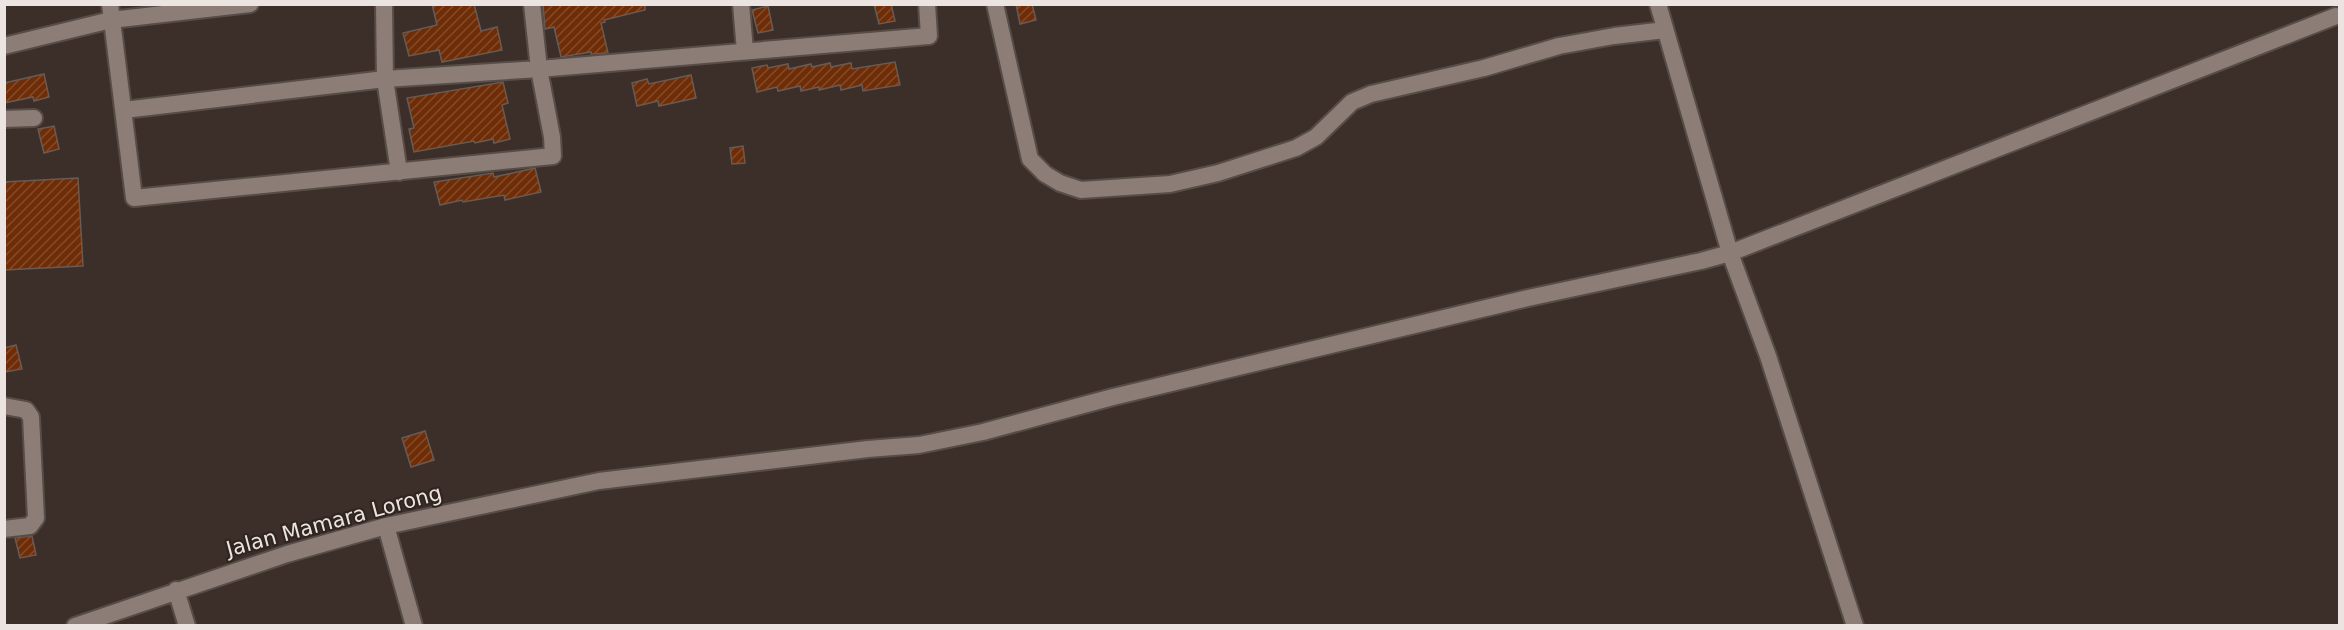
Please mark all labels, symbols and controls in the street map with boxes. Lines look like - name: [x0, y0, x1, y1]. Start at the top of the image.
- street label: Jalan Mamara Lorong: [222, 481, 444, 562]

